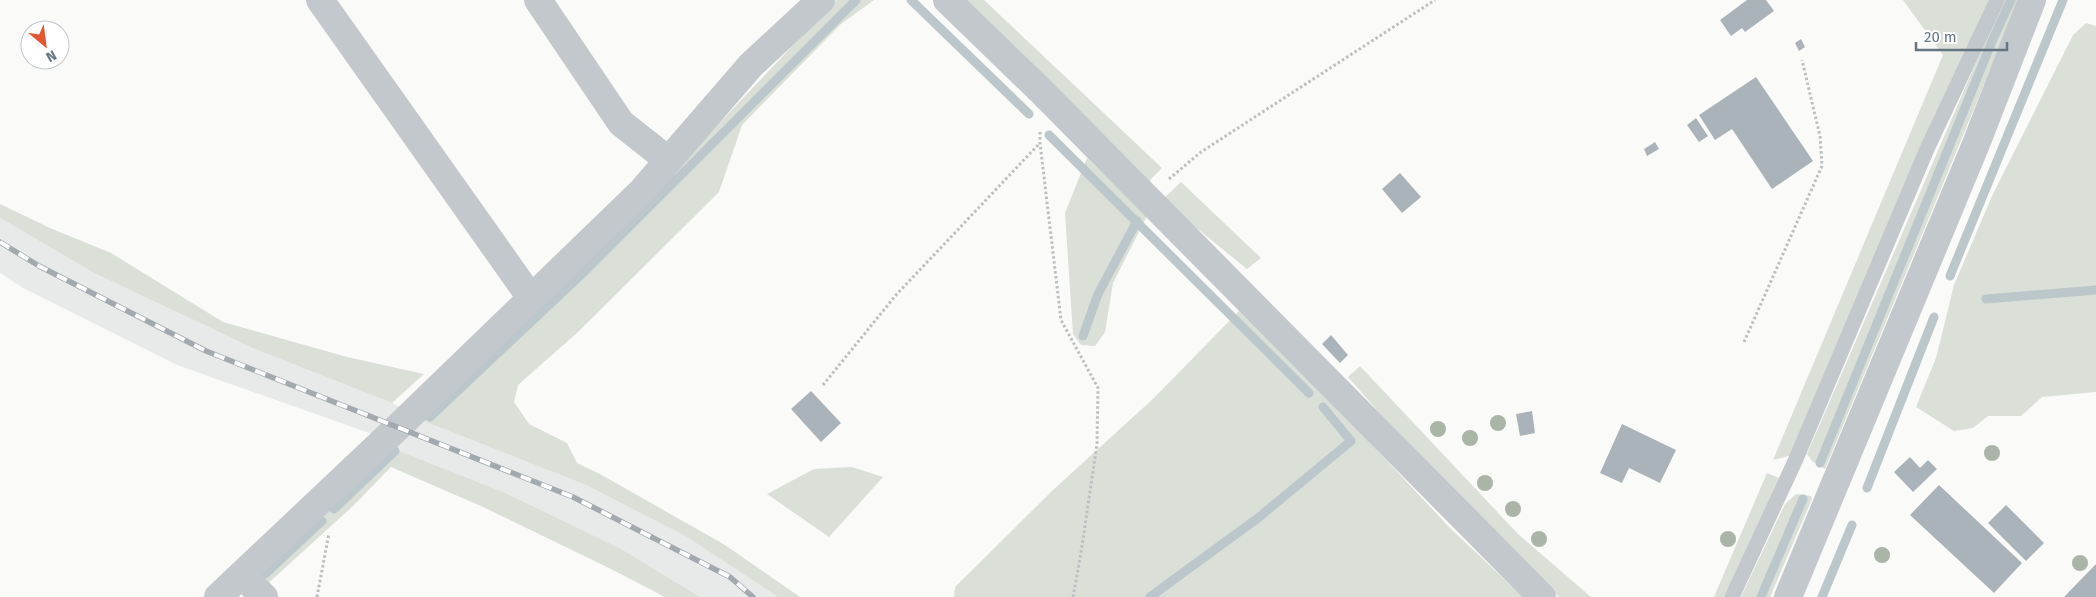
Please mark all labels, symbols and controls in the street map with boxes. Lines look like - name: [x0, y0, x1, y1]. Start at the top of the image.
- north arrow: [20, 20, 70, 70]
- scale bar: [1916, 20, 2007, 52]
- text: 20 m: [1924, 28, 1957, 46]
- text: N: [43, 46, 59, 66]

